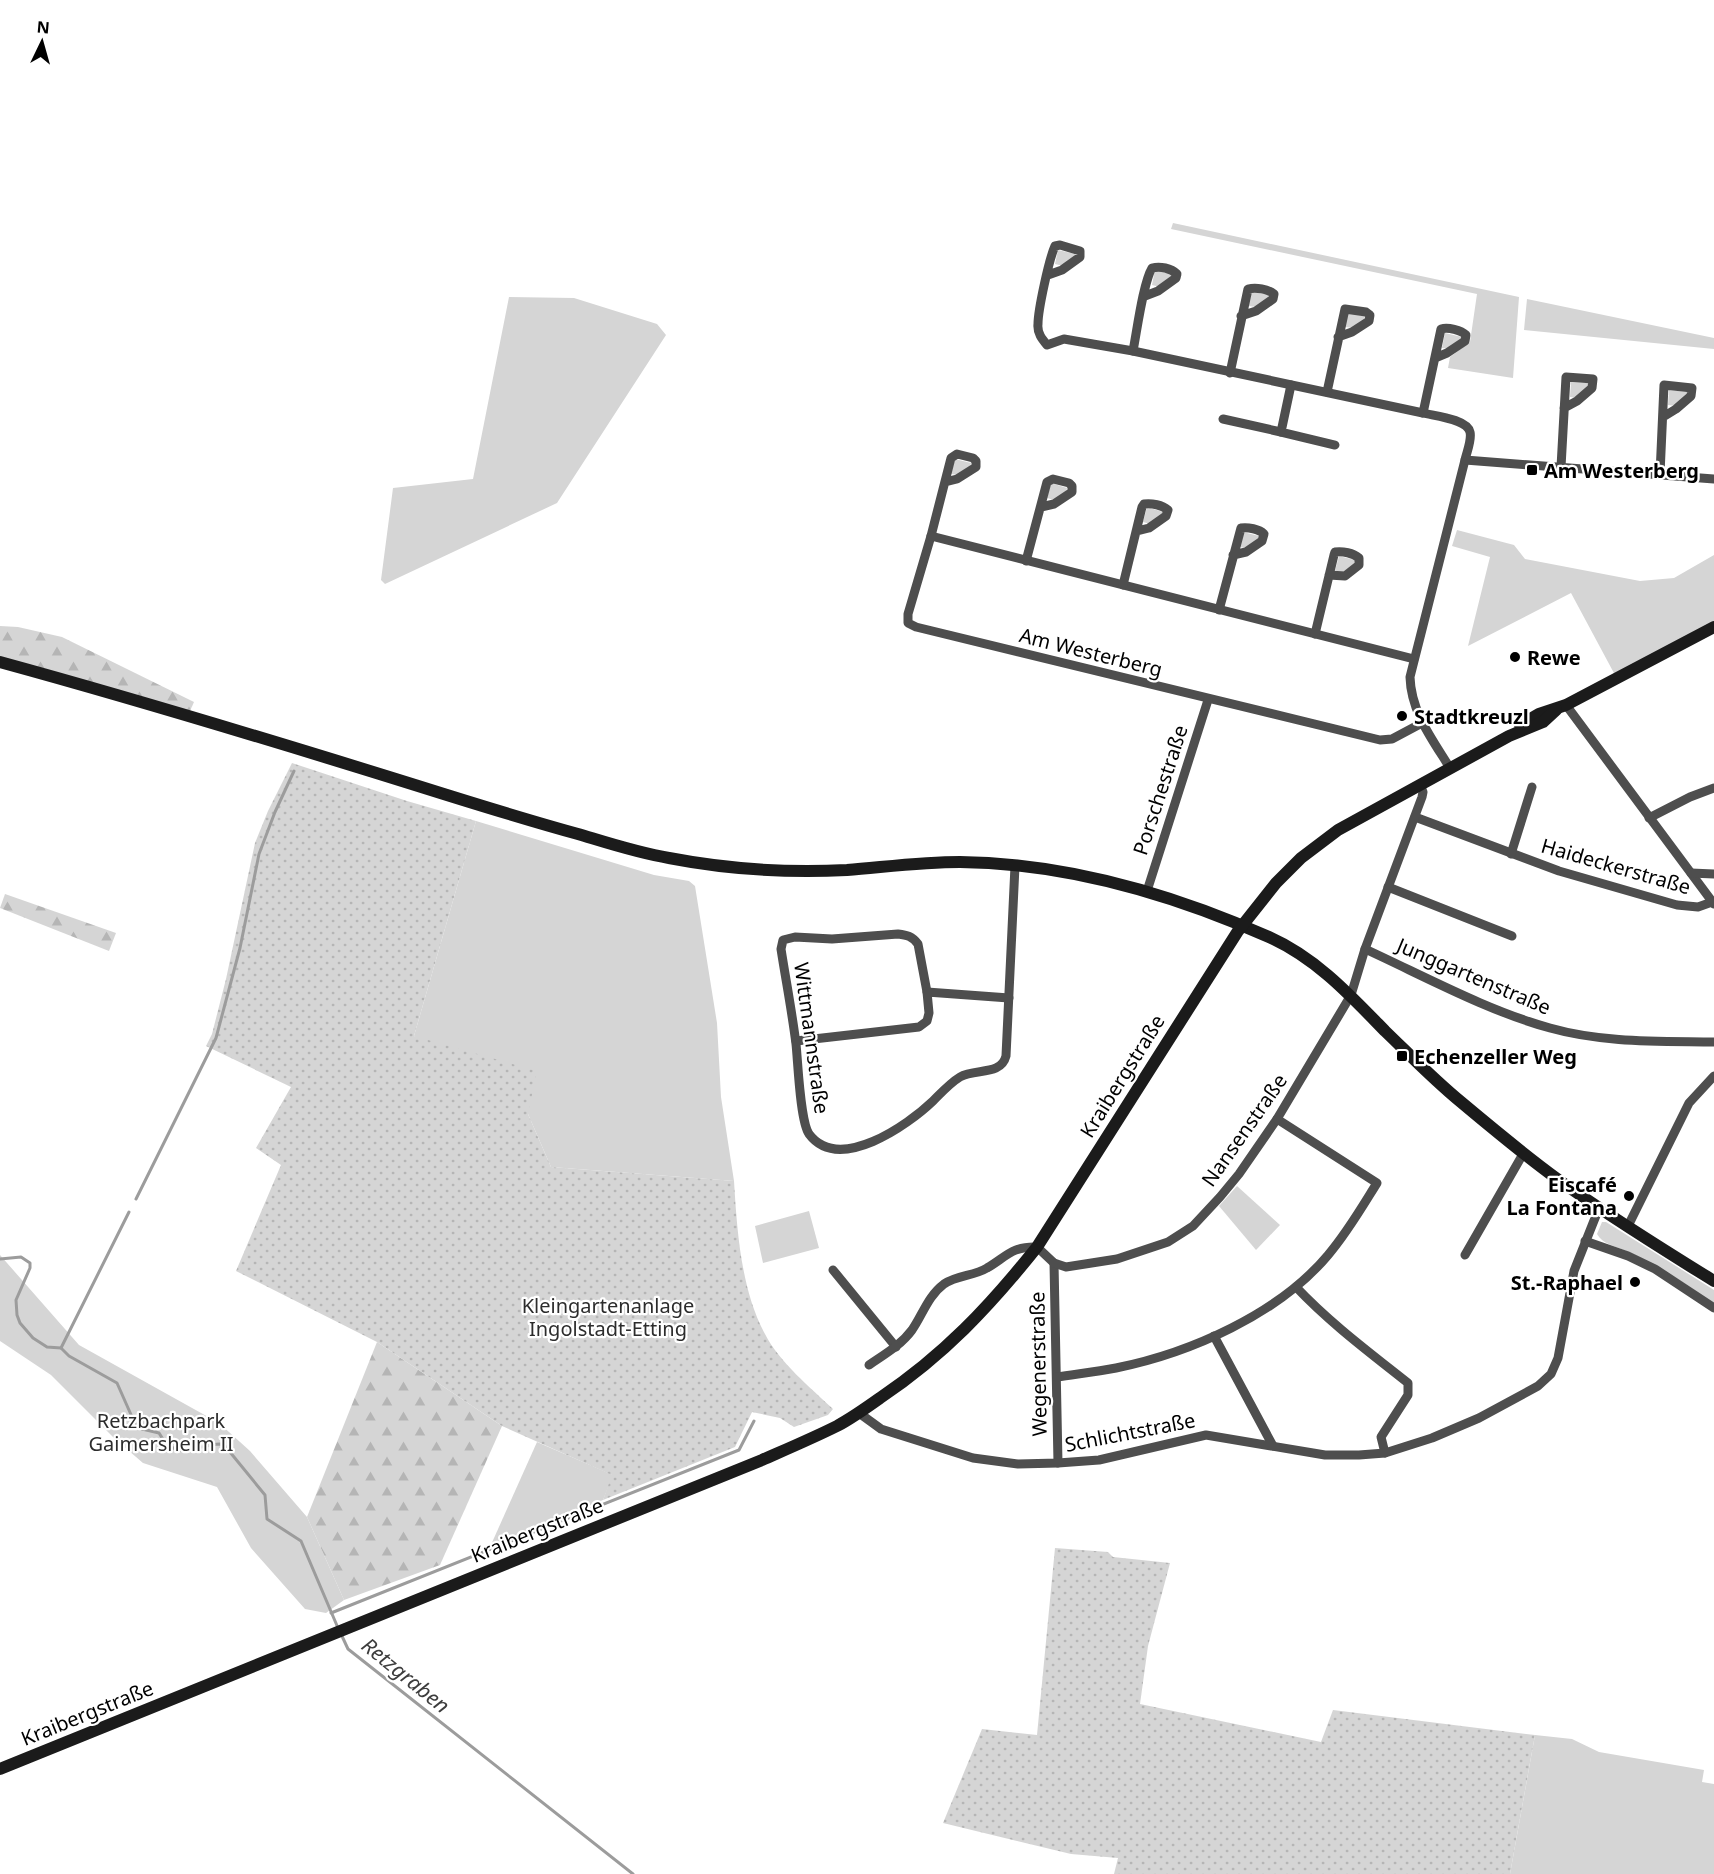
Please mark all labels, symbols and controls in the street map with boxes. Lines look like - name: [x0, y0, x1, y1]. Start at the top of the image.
- north arrow: [12, 12, 72, 72]
- text: N: [36, 16, 51, 39]
- place label: Am Westerberg: [1544, 457, 1699, 484]
- marker: Am Westerberg: [1525, 463, 1539, 477]
- street label: Am Westerberg: [1017, 621, 1165, 683]
- place label: Rewe: [1527, 644, 1581, 671]
- marker: Rewe: [1508, 650, 1522, 664]
- place label: Stadtkreuzl: [1414, 703, 1529, 730]
- marker: Stadtkreuzl: [1395, 709, 1409, 723]
- street label: Porschestraße: [1126, 722, 1194, 858]
- street label: Haideckerstraße: [1538, 832, 1694, 900]
- street label: Junggartenstraße: [1391, 931, 1555, 1021]
- street label: Wittmannstraße: [788, 961, 836, 1115]
- street label: Kraibergstraße: [1073, 1009, 1171, 1143]
- place label: Echenzeller Weg: [1414, 1043, 1577, 1070]
- marker: Echenzeller Weg: [1395, 1049, 1409, 1063]
- street label: Nansenstraße: [1195, 1068, 1293, 1192]
- place label: Eiscafé La Fontana: [1507, 1171, 1617, 1221]
- marker: Eiscafé La Fontana: [1622, 1189, 1636, 1203]
- place label: St.-Raphael: [1511, 1269, 1623, 1296]
- marker: St.-Raphael: [1628, 1275, 1642, 1289]
- street label: Wegenerstraße: [1023, 1291, 1053, 1437]
- park label: Kleingartenanlage Ingolstadt-Etting: [522, 1292, 694, 1342]
- street label: Schlichtstraße: [1063, 1406, 1197, 1458]
- park label: Retzbachpark Gaimersheim II: [88, 1407, 234, 1457]
- street label: Kraibergstraße: [467, 1491, 607, 1569]
- water label: Retzgraben: [356, 1631, 456, 1719]
- street label: Kraibergstraße: [17, 1674, 157, 1752]

